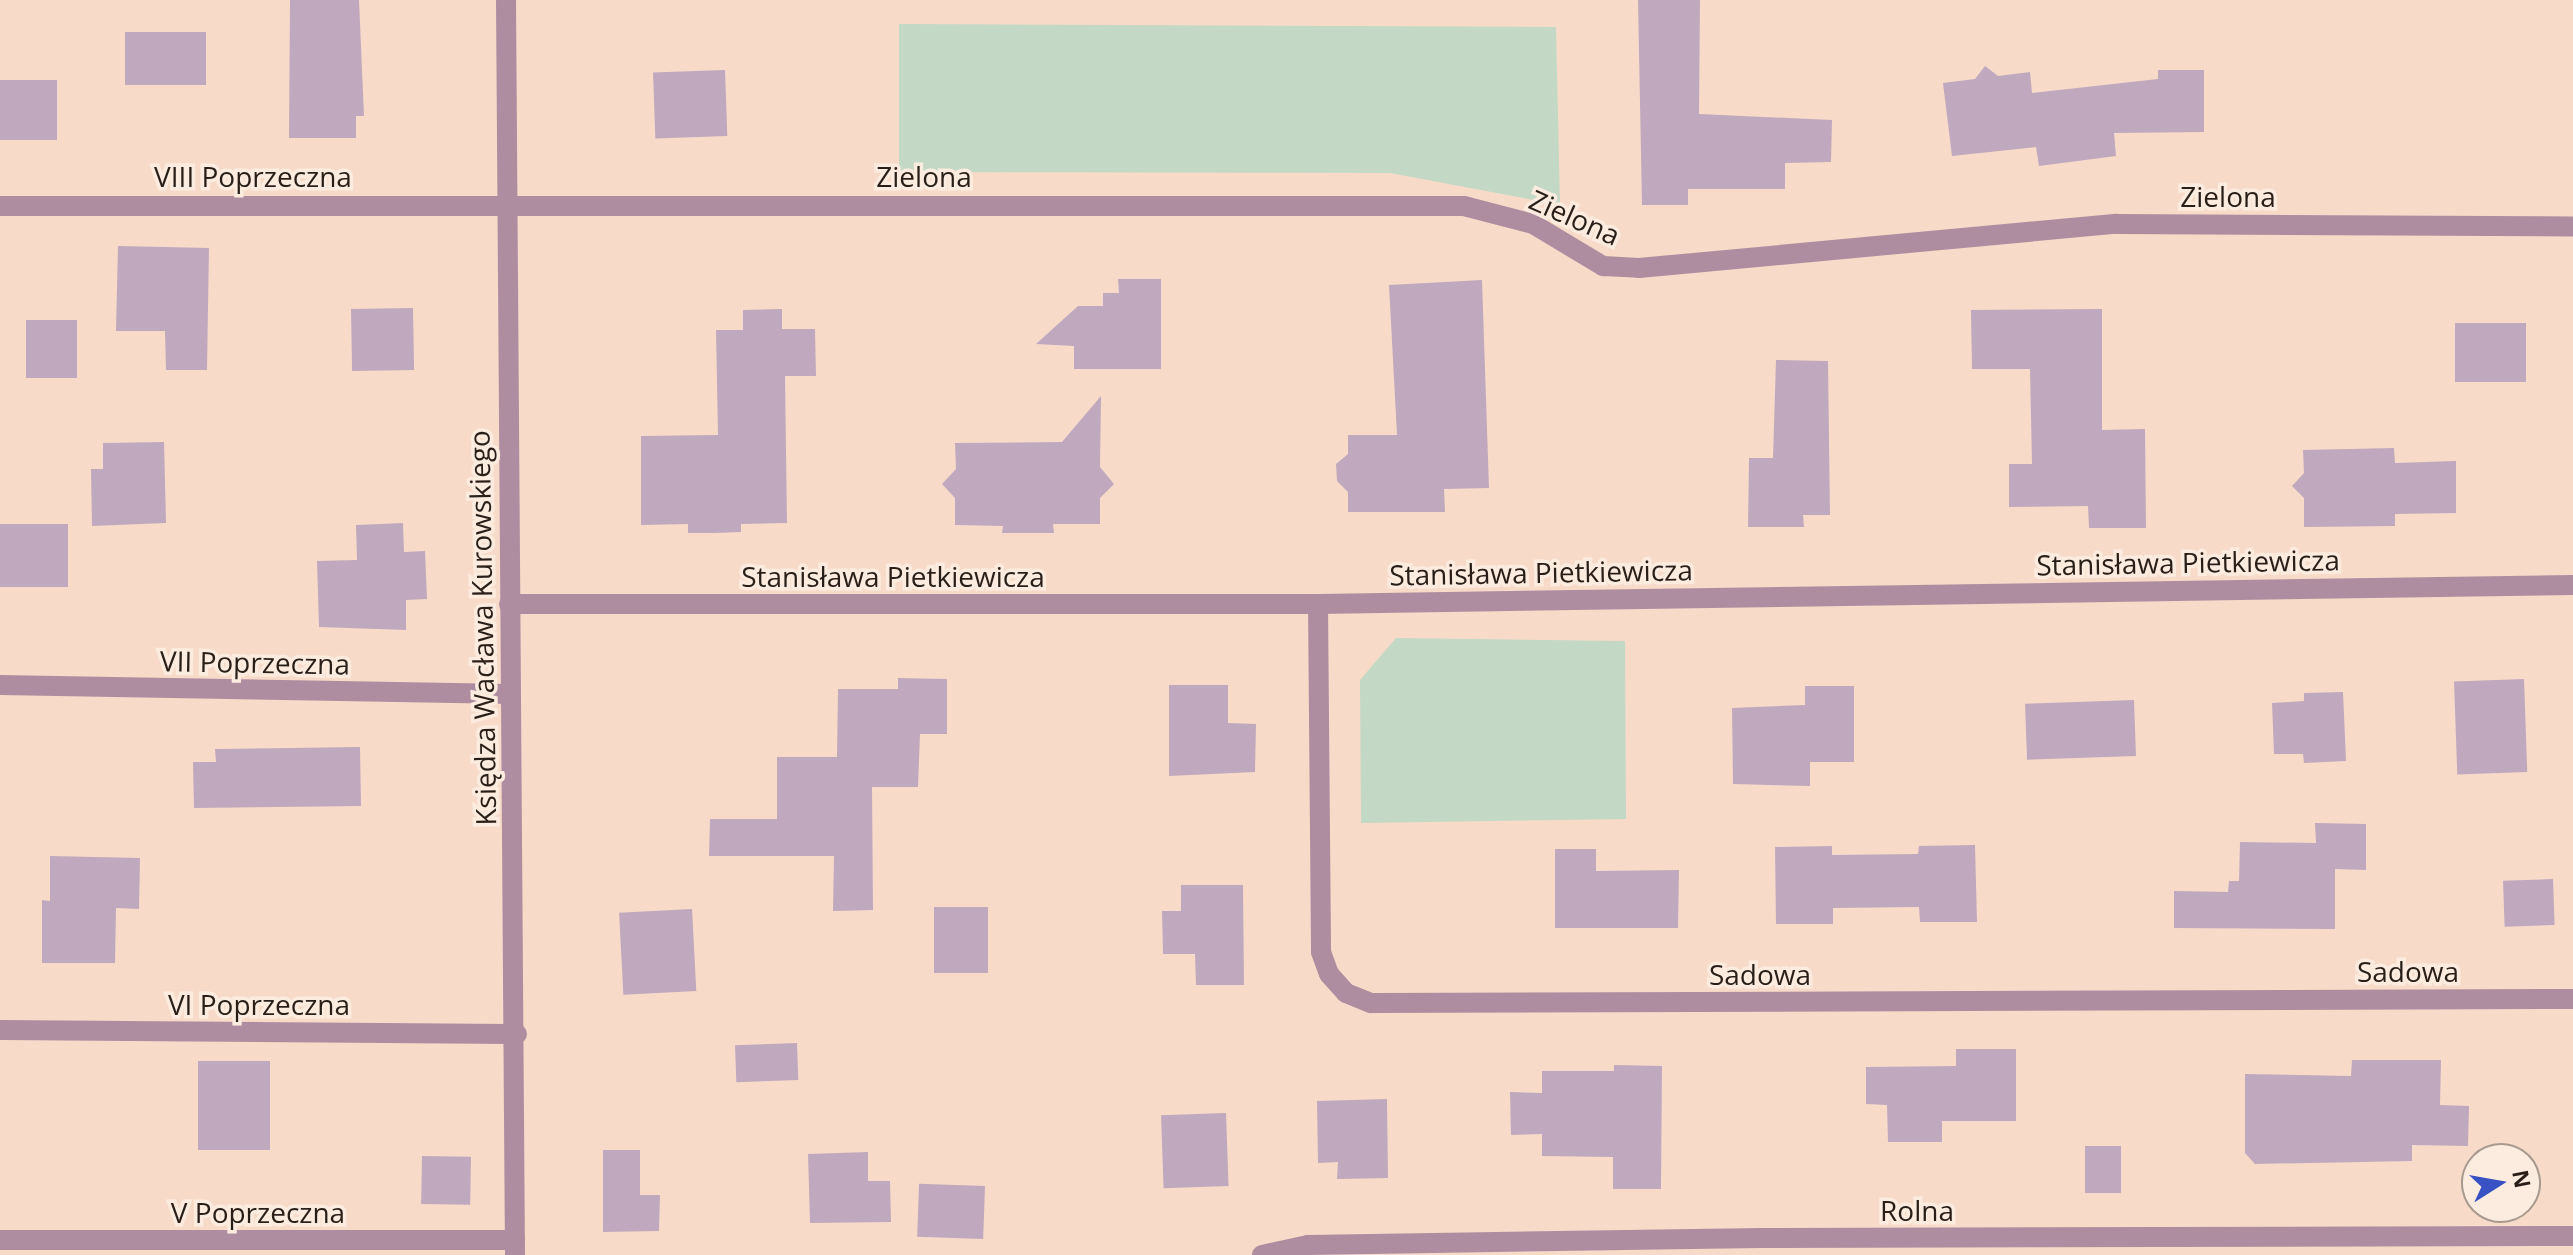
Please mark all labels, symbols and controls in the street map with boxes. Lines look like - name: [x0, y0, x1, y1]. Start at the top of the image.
- street label: VIII Poprzeczna: [154, 159, 352, 193]
- street label: Zielona: [876, 159, 972, 193]
- street label: Zielona: [2180, 179, 2276, 213]
- street label: Zielona: [1525, 182, 1625, 252]
- street label: Księdza Wacława Kurowskiego: [462, 430, 502, 826]
- street label: Stanisława Pietkiewicza: [2036, 543, 2340, 581]
- street label: Stanisława Pietkiewicza: [1389, 553, 1693, 591]
- street label: Stanisława Pietkiewicza: [741, 559, 1045, 593]
- street label: VII Poprzeczna: [160, 644, 350, 680]
- street label: Sadowa: [2357, 954, 2459, 988]
- street label: Sadowa: [1709, 957, 1811, 991]
- street label: VI Poprzeczna: [168, 987, 350, 1021]
- north arrow: [2461, 1143, 2541, 1223]
- text: N: [2506, 1167, 2539, 1190]
- street label: Rolna: [1880, 1193, 1954, 1227]
- street label: V Poprzeczna: [171, 1195, 345, 1229]

